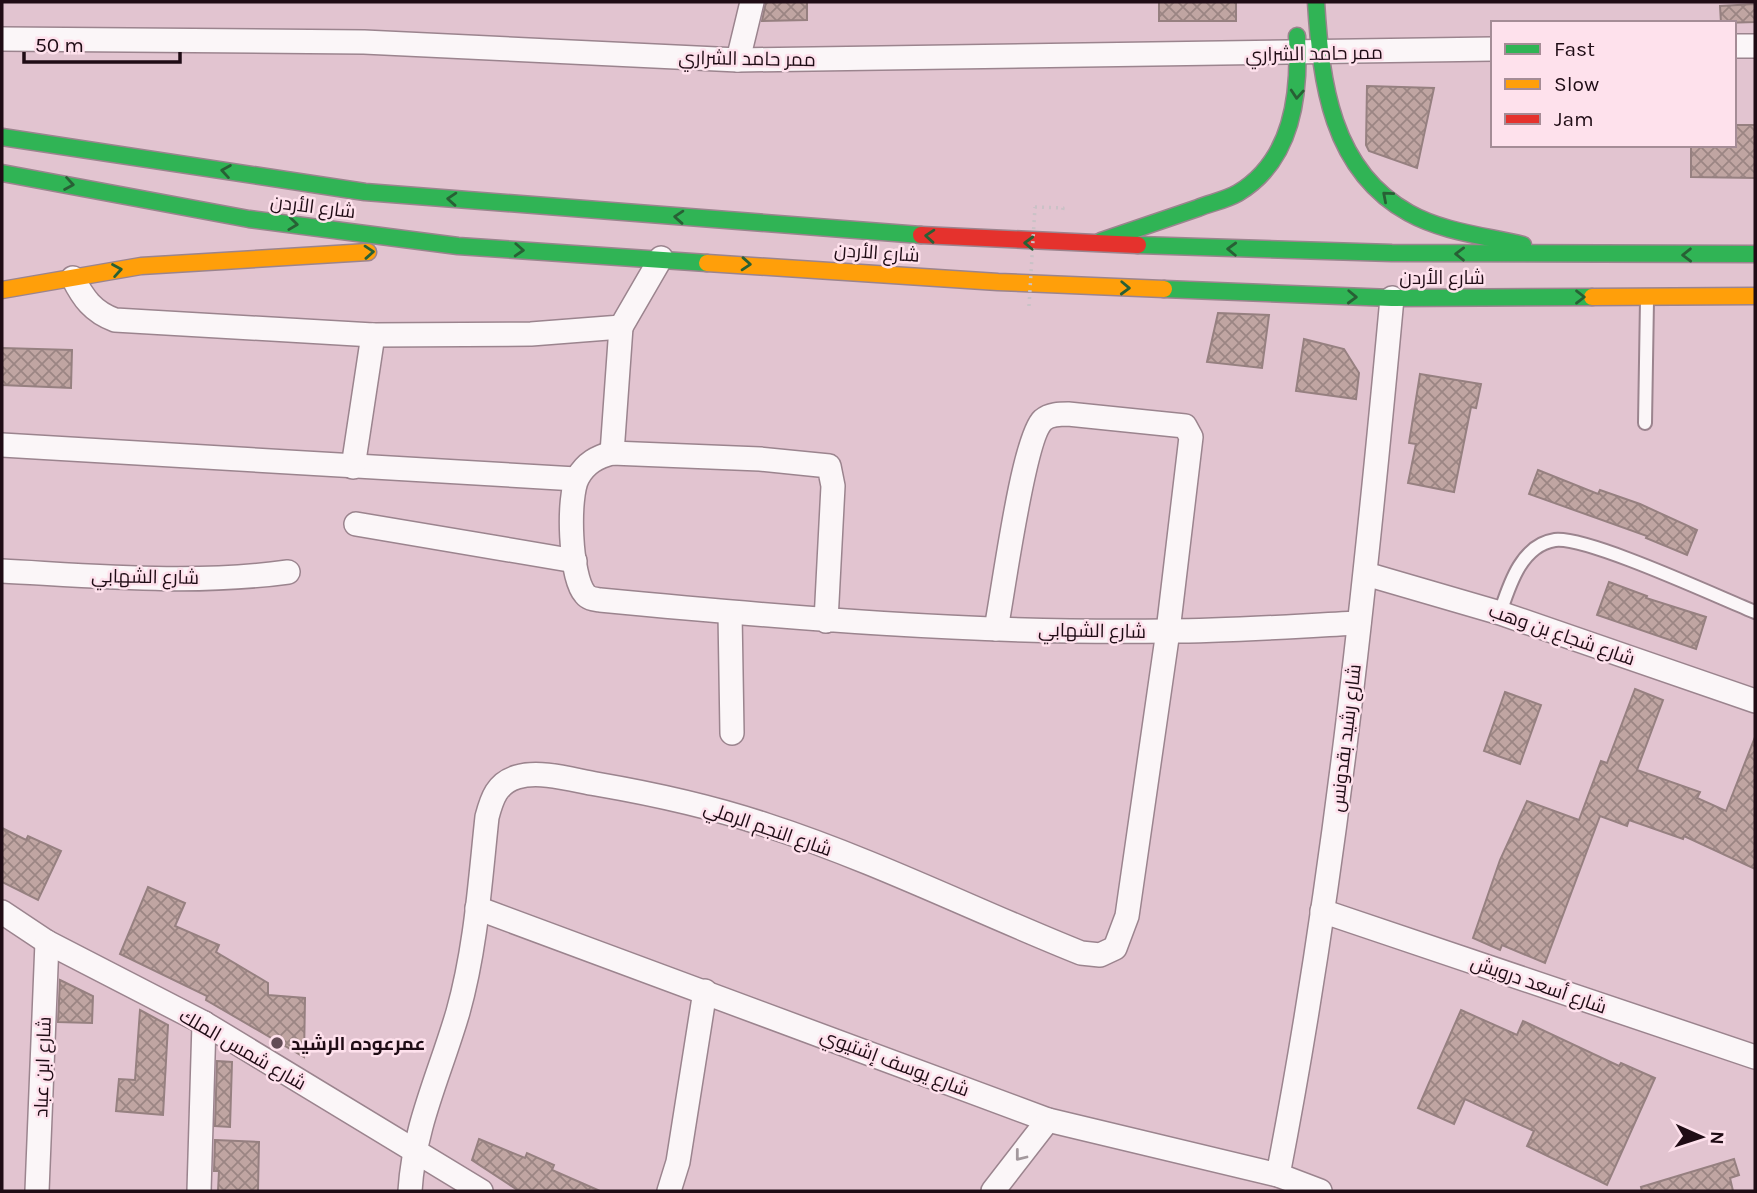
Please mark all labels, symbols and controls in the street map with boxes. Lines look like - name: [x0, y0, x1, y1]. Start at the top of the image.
- scale bar: [24, 21, 180, 65]
- legend: [1491, 21, 1736, 147]
- text: 50 m: [35, 33, 84, 57]
- text: Fast: [1554, 37, 1595, 61]
- street label: ممر حامد الشراري: [1245, 42, 1383, 69]
- street label: ممر حامد الشراري: [678, 47, 816, 74]
- text: Slow: [1554, 72, 1599, 96]
- one-way arrow: [1290, 89, 1305, 100]
- text: Jam: [1554, 107, 1594, 131]
- one-way arrow: [221, 164, 232, 179]
- one-way arrow: [63, 176, 75, 191]
- street label: شارع الأردن: [269, 191, 357, 225]
- one-way arrow: [446, 192, 457, 207]
- one-way arrow: [1382, 192, 1395, 204]
- one-way arrow: [673, 209, 684, 224]
- one-way arrow: [287, 217, 299, 232]
- one-way arrow: [924, 229, 935, 244]
- one-way arrow: [1023, 235, 1034, 250]
- street label: شارع الأردن: [833, 239, 920, 269]
- one-way arrow: [1226, 241, 1237, 257]
- one-way arrow: [514, 242, 525, 257]
- one-way arrow: [363, 244, 374, 259]
- one-way arrow: [1454, 246, 1464, 262]
- one-way arrow: [1681, 247, 1692, 262]
- one-way arrow: [741, 256, 752, 271]
- one-way arrow: [111, 263, 123, 278]
- street label: شارع الأردن: [1399, 267, 1485, 291]
- one-way arrow: [1120, 280, 1131, 295]
- one-way arrow: [1347, 289, 1358, 304]
- one-way arrow: [1575, 289, 1585, 305]
- street label: شارع الشهابي: [91, 565, 199, 592]
- street label: شارع شجاع بن وهب: [1485, 600, 1638, 672]
- street label: شارع الشهابي: [1038, 619, 1146, 646]
- street label: شارع رشيد بقدونس: [1326, 663, 1368, 814]
- street label: شارع النجم الرملي: [700, 797, 835, 864]
- street label: شارع أسعد درويش: [1467, 950, 1610, 1020]
- street label: شارع شمس الملك: [174, 1005, 310, 1097]
- street label: شارع ابن عباد: [30, 1016, 58, 1118]
- street label: شارع يوسف إشتيوي: [816, 1024, 972, 1104]
- place label: عمرعوده الرشيد: [291, 1033, 425, 1055]
- marker: عمرعوده الرشيد: [269, 1035, 285, 1051]
- north arrow: [1666, 1102, 1736, 1172]
- text: N: [1706, 1130, 1728, 1145]
- one-way arrow: [1016, 1148, 1029, 1160]

